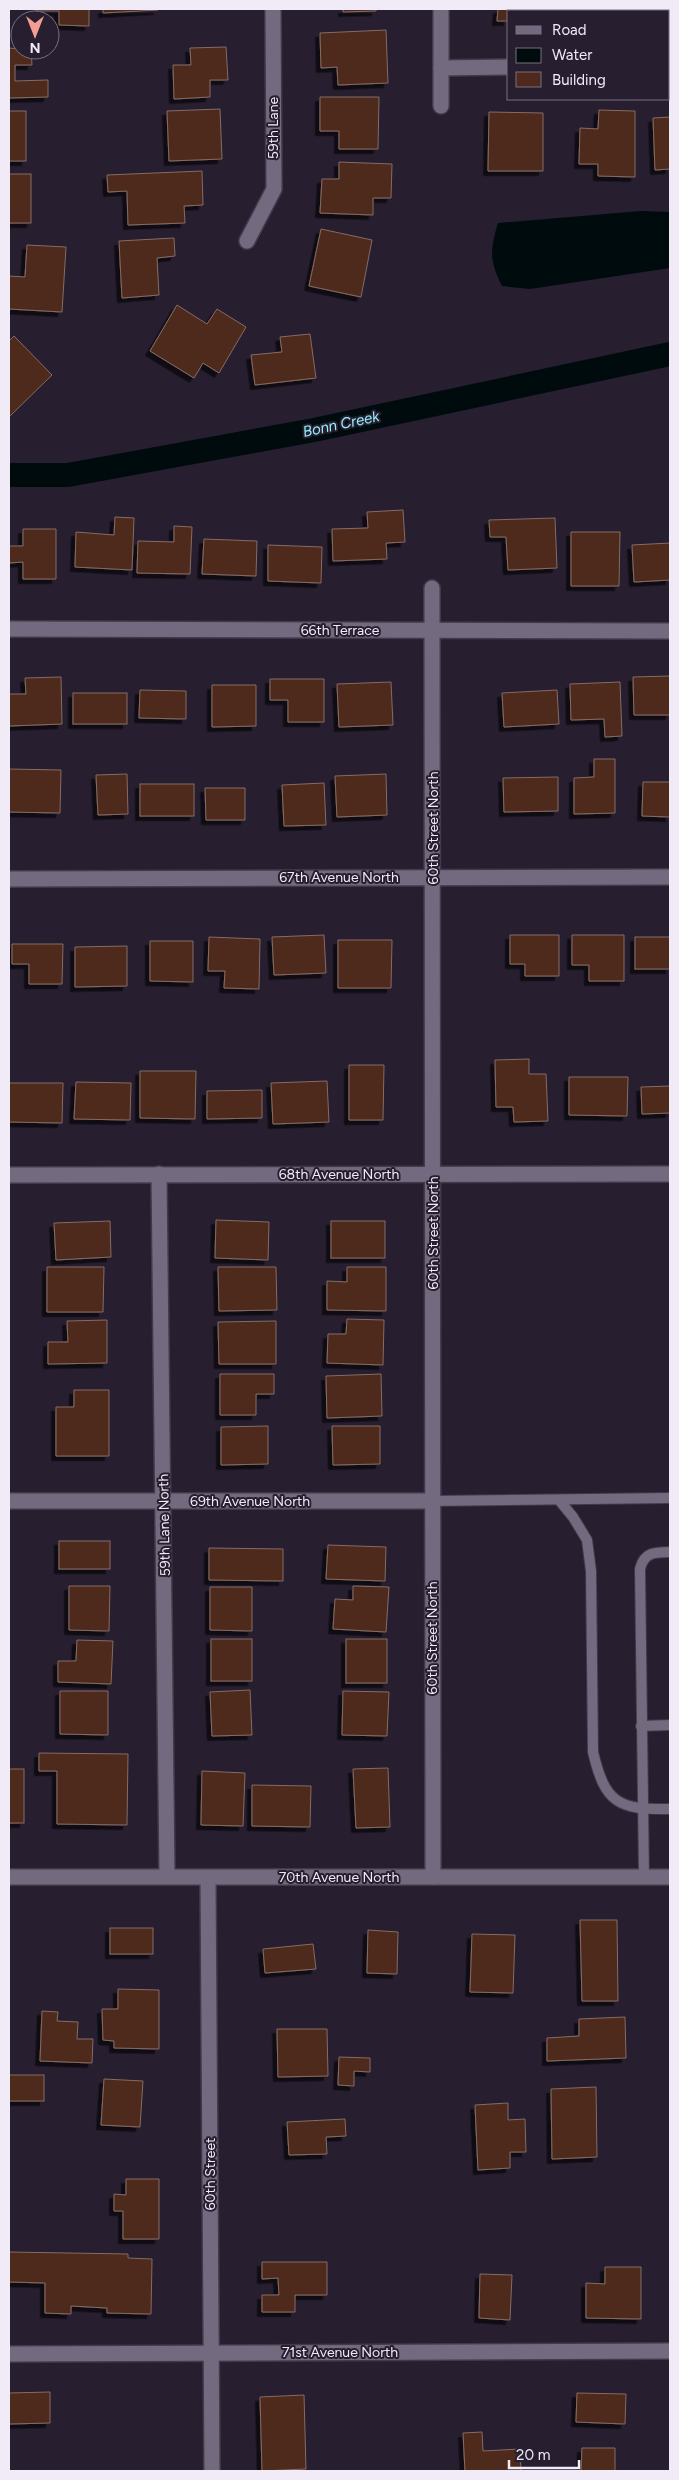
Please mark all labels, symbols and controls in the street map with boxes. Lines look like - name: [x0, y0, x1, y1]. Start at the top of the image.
- north arrow: [10, 10, 60, 60]
- legend: [507, 10, 669, 100]
- text: Road: [552, 21, 587, 39]
- text: N: [30, 39, 40, 56]
- text: Water: [552, 46, 592, 64]
- text: Building: [552, 71, 606, 89]
- street label: 59th Lane: [265, 96, 282, 159]
- water label: Bonn Creek: [301, 407, 382, 441]
- street label: 66th Terrace: [301, 622, 380, 639]
- street label: 60th Street North: [425, 771, 442, 884]
- street label: 67th Avenue North: [279, 869, 399, 886]
- street label: 68th Avenue North: [279, 1166, 400, 1183]
- street label: 60th Street North: [425, 1176, 442, 1289]
- street label: 59th Lane North: [155, 1473, 174, 1576]
- street label: 69th Avenue North: [190, 1493, 310, 1510]
- street label: 60th Street North: [424, 1581, 441, 1694]
- street label: 70th Avenue North: [279, 1869, 400, 1886]
- street label: 60th Street: [202, 2138, 219, 2210]
- street label: 71st Avenue North: [282, 2344, 398, 2361]
- scale bar: [509, 2438, 579, 2470]
- text: 20 m: [516, 2446, 550, 2464]

